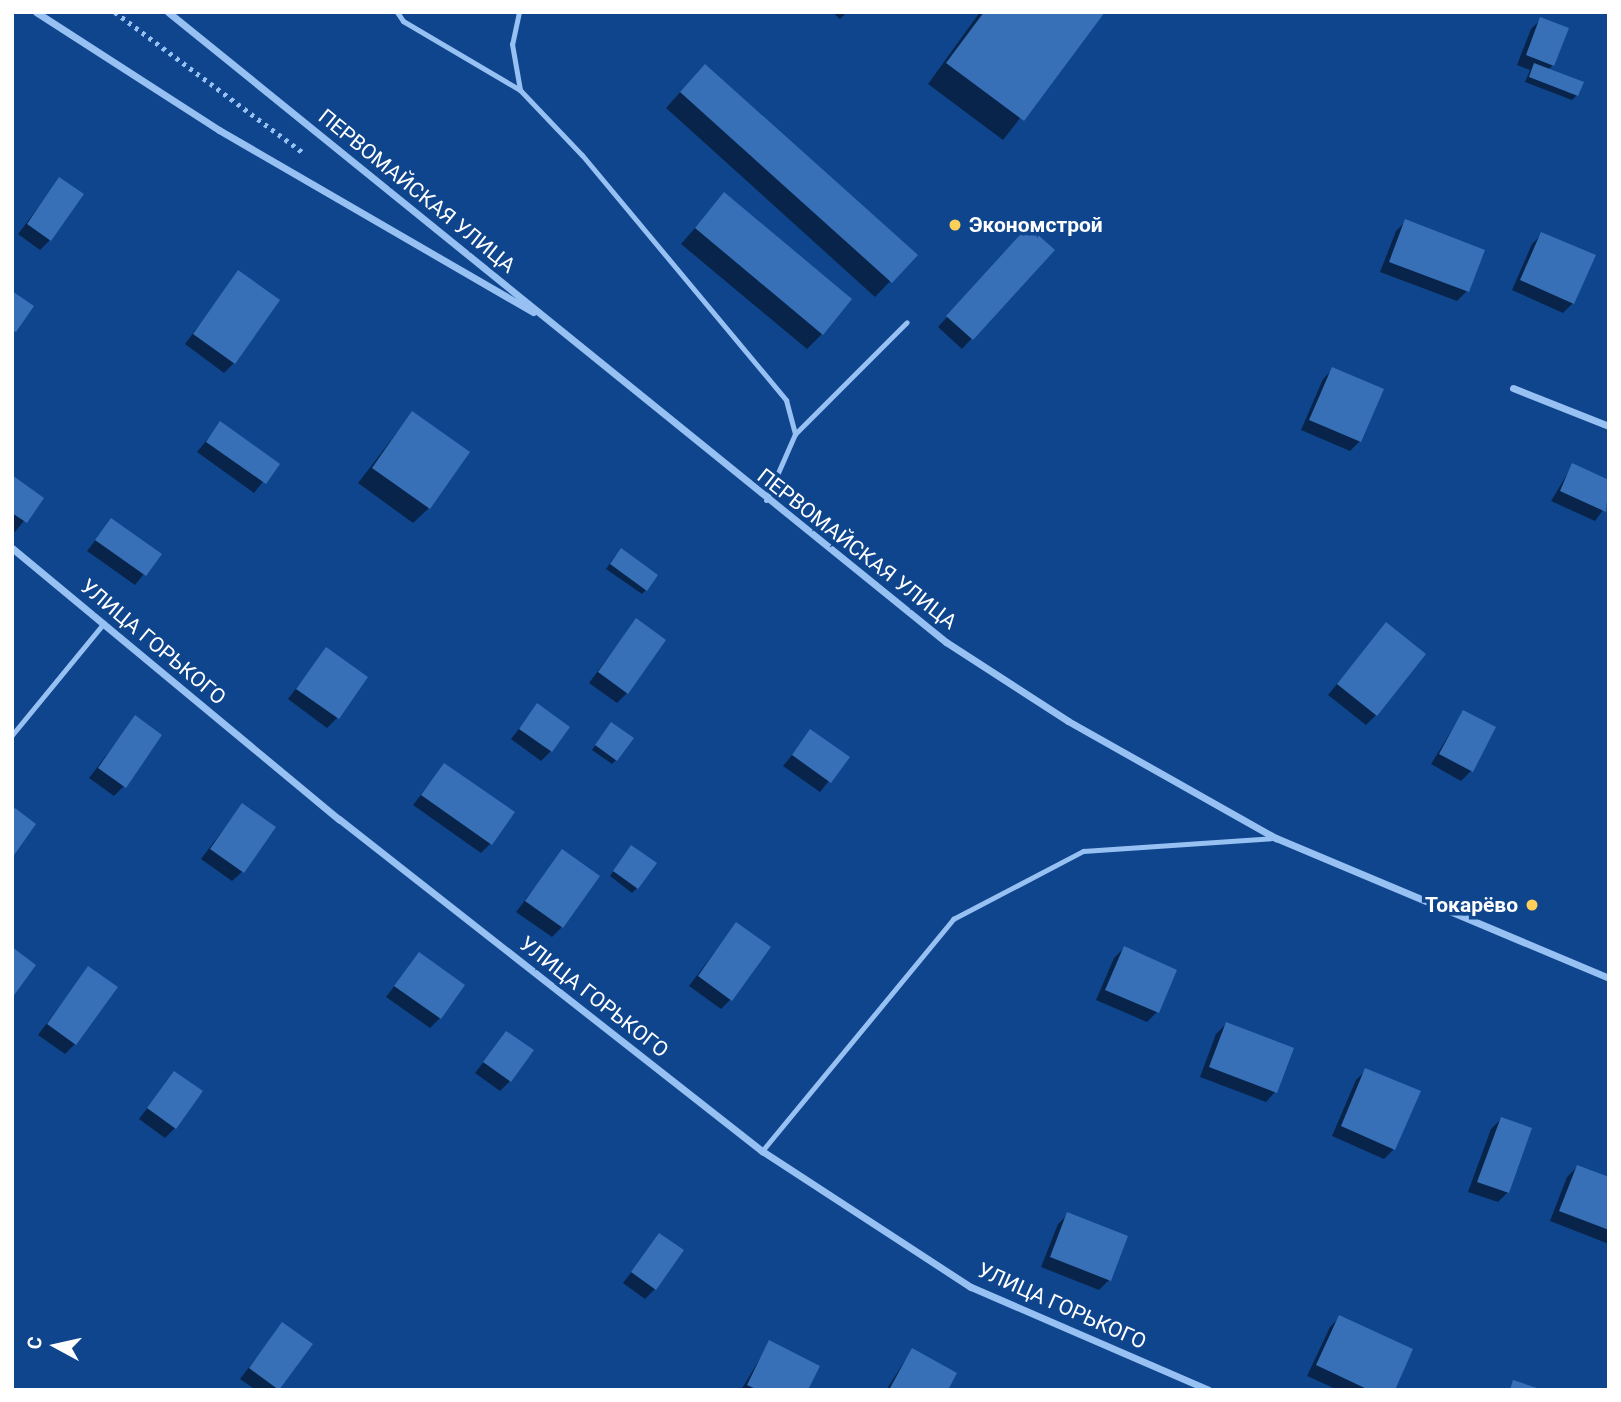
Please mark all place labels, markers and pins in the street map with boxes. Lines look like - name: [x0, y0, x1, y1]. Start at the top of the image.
- place label: Экономстрой: [969, 212, 1103, 238]
- marker: Экономстрой: [947, 217, 963, 233]
- place label: Токарёво: [1425, 892, 1518, 918]
- marker: Токарёво: [1524, 897, 1540, 913]

